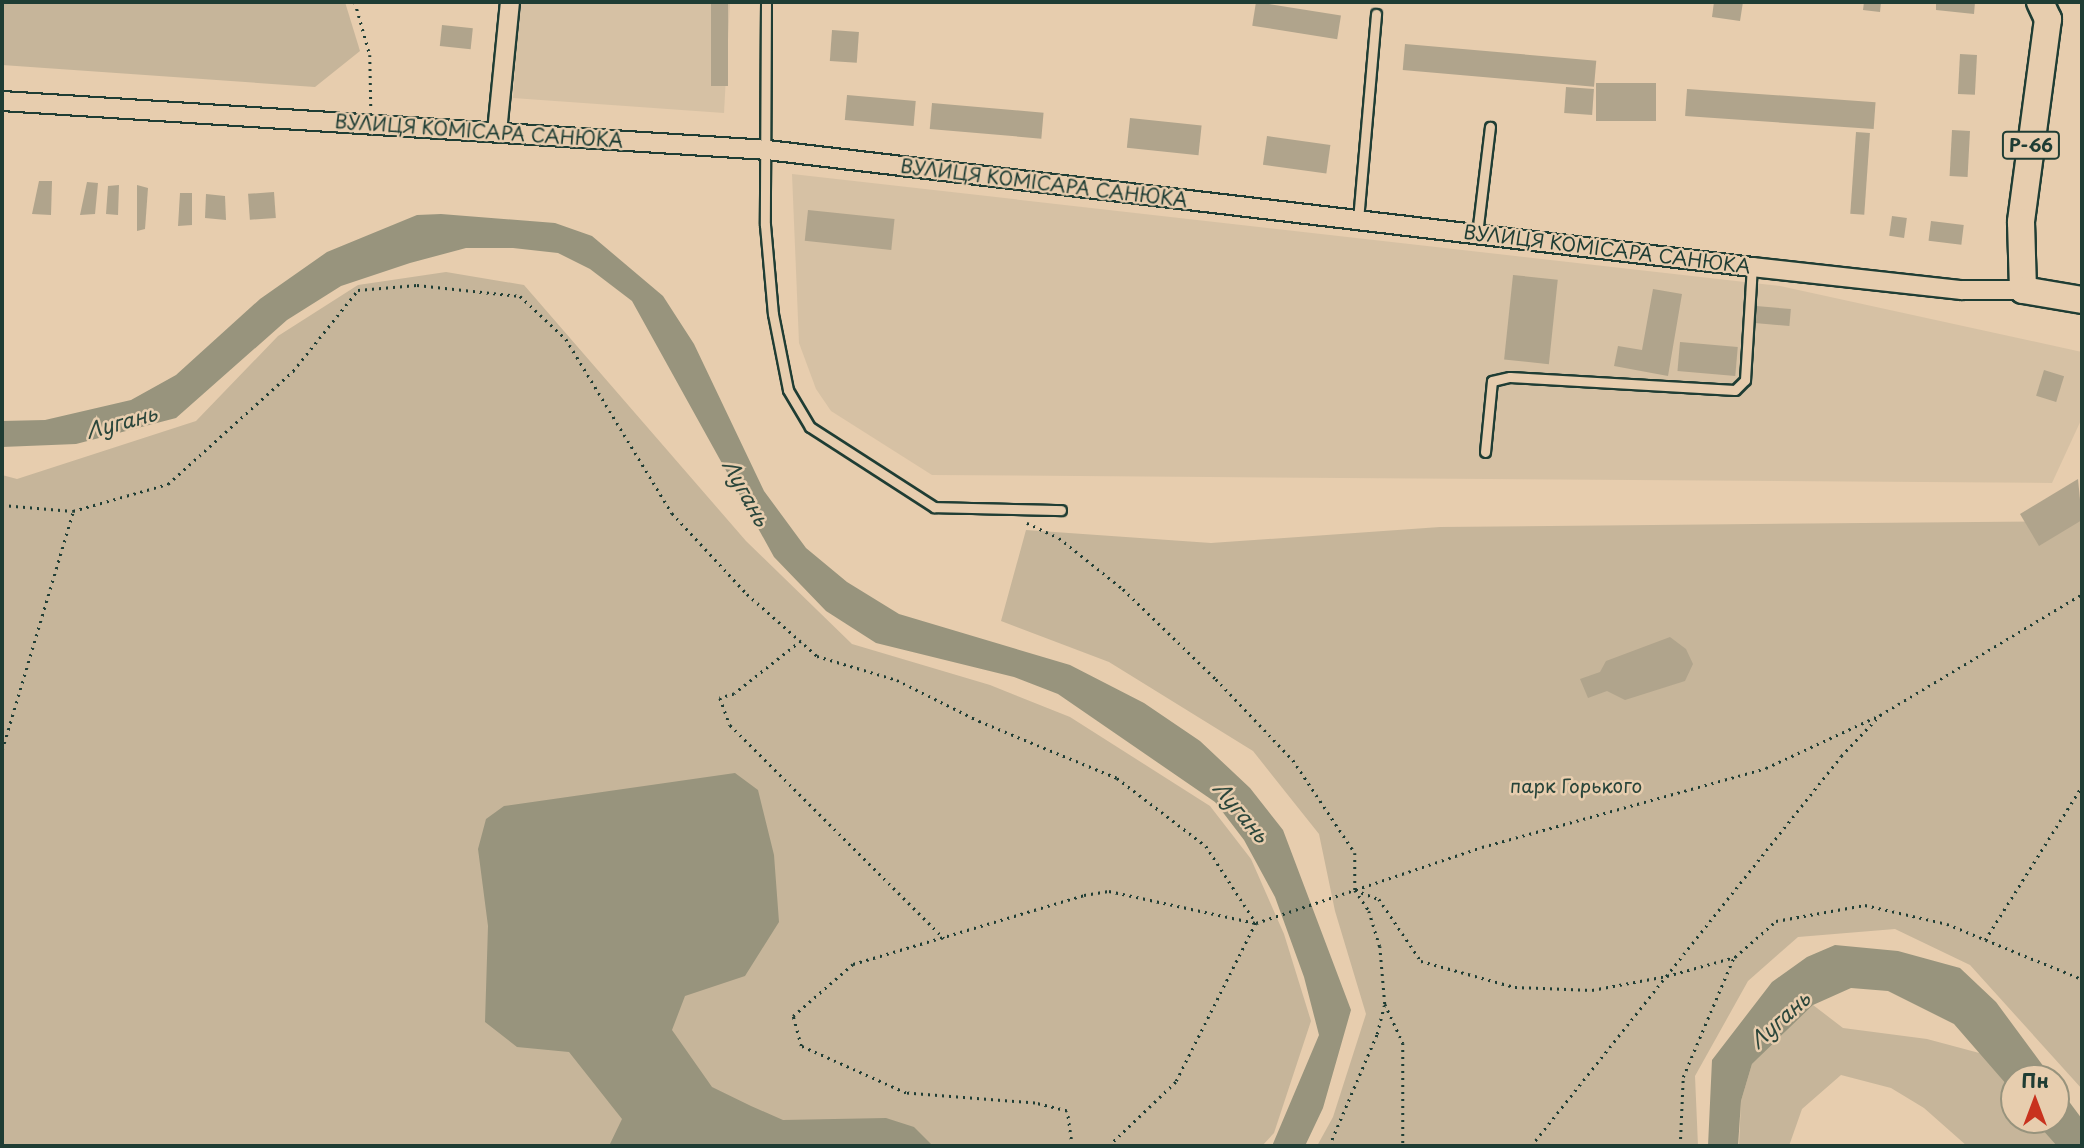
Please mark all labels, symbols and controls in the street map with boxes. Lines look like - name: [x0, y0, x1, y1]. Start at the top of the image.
- street label: ВУЛИЦЯ КОМІСАРА САНЮКА: [334, 110, 624, 152]
- road number: Р-66: [2001, 130, 2061, 160]
- street label: ВУЛИЦЯ КОМІСАРА САНЮКА: [899, 154, 1189, 212]
- street label: ВУЛИЦЯ КОМІСАРА САНЮКА: [1462, 220, 1752, 278]
- water label: Лугань: [83, 399, 159, 443]
- water label: Лугань: [718, 454, 776, 530]
- water label: Лугань: [1209, 775, 1275, 847]
- park label: парк Горького: [1510, 775, 1642, 797]
- water label: Лугань: [1744, 985, 1814, 1053]
- north arrow: [2000, 1064, 2070, 1134]
- text: Пн: [2021, 1066, 2049, 1094]

